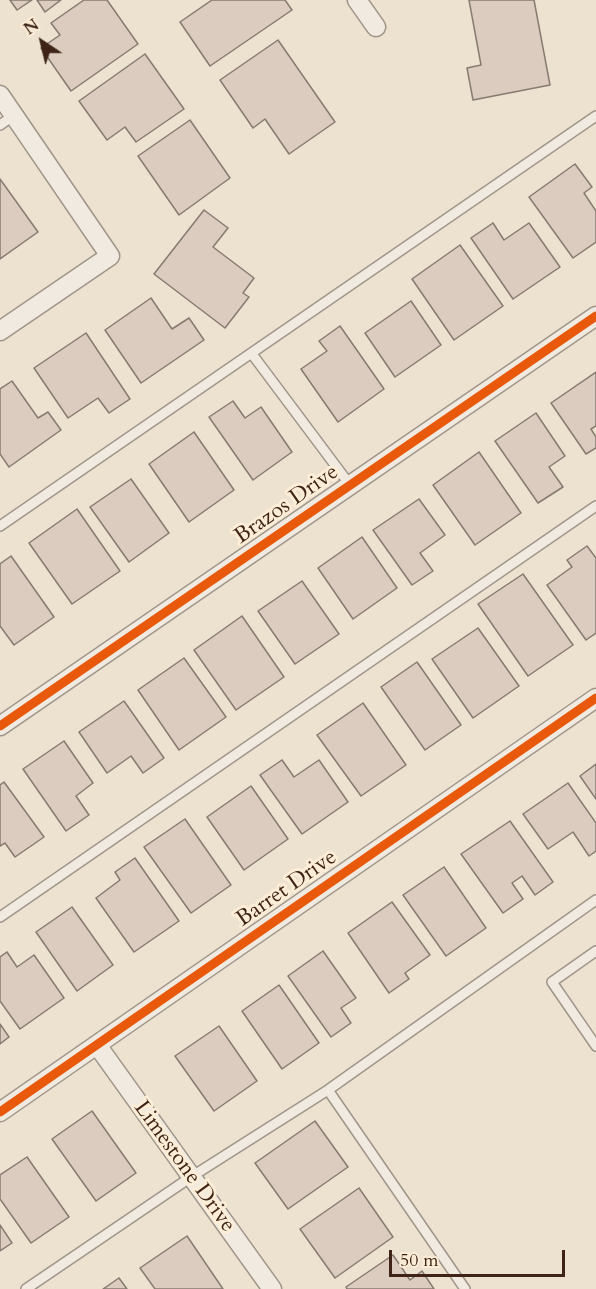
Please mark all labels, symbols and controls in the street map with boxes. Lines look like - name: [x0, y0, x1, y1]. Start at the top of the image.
- north arrow: [12, 12, 72, 72]
- text: N: [20, 14, 44, 40]
- street label: Brazos Drive: [230, 460, 344, 550]
- street label: Barret Drive: [232, 845, 342, 933]
- street label: Limestone Drive: [128, 1096, 240, 1238]
- scale bar: [392, 1238, 568, 1276]
- text: 50 m: [400, 1248, 439, 1273]

